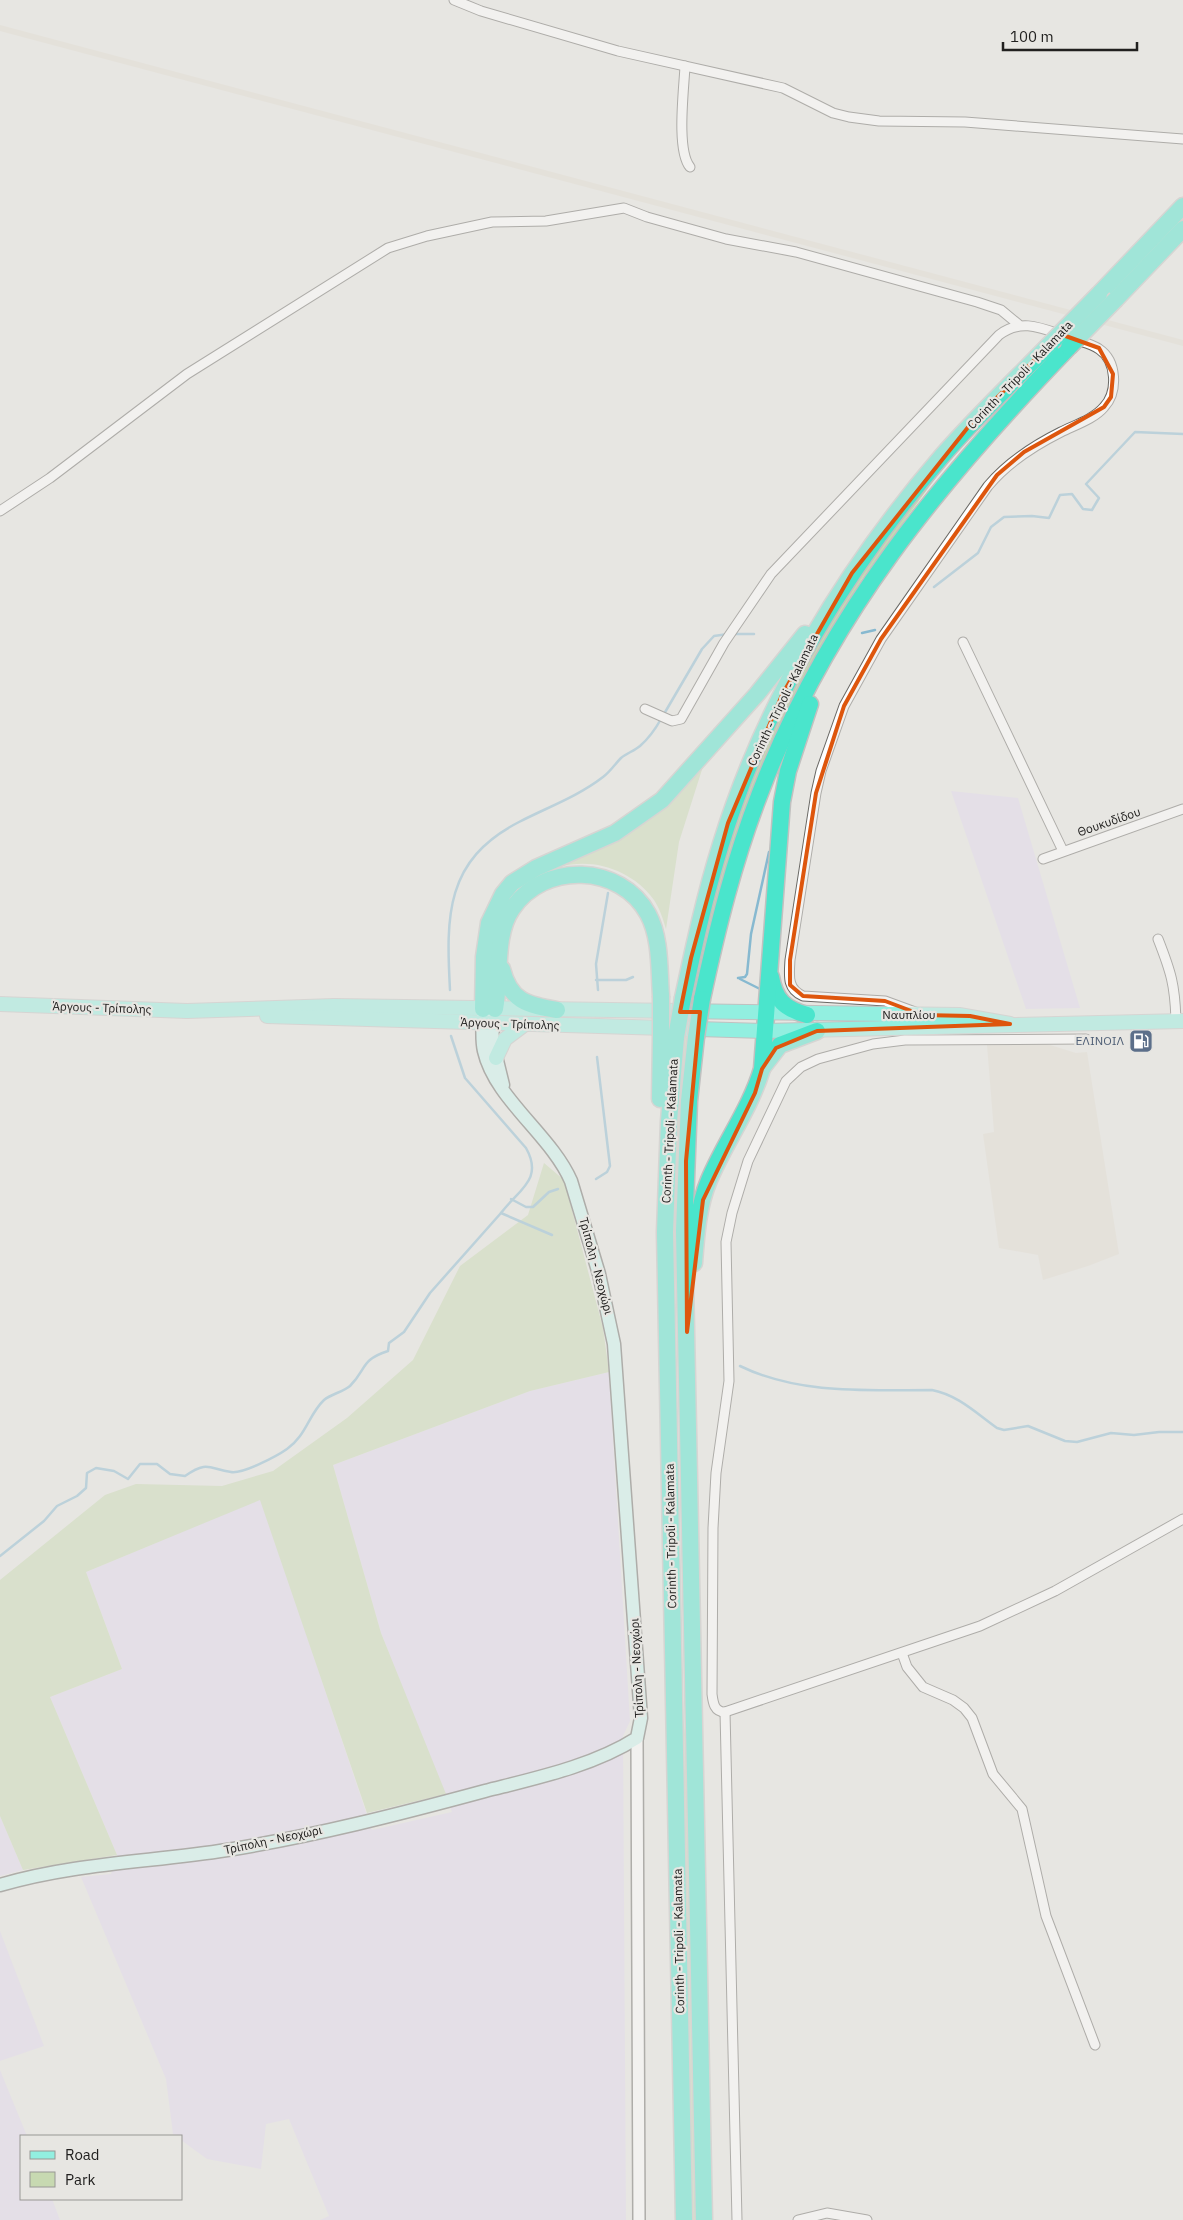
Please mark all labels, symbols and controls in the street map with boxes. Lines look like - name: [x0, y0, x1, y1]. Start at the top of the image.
- scale bar: [1003, 20, 1137, 52]
- text: 100 m: [1010, 27, 1054, 46]
- street label: Corinth - Tripoli - Kalamata: [964, 317, 1076, 432]
- street label: Corinth - Tripoli - Kalamata: [744, 631, 821, 768]
- street label: Θουκυδίδου: [1075, 804, 1142, 839]
- street label: Άργους - Τρίπολης: [52, 998, 152, 1017]
- street label: Ναυπλίου: [882, 1007, 936, 1022]
- street label: Άργους - Τρίπολης: [460, 1014, 560, 1033]
- fuel station icon: ΕΛΙΝΟΙΛ: [1128, 1028, 1154, 1054]
- place label: ΕΛΙΝΟΙΛ: [1075, 1033, 1124, 1048]
- street label: Corinth - Tripoli - Kalamata: [658, 1058, 681, 1204]
- street label: Τρίπολη - Νεοχώρι: [576, 1216, 617, 1316]
- street label: Corinth - Tripoli - Kalamata: [662, 1463, 679, 1609]
- street label: Τρίπολη - Νεοχώρι: [626, 1617, 647, 1718]
- street label: Τρίπολη - Νεοχώρι: [223, 1822, 324, 1857]
- street label: Corinth - Tripoli - Kalamata: [670, 1868, 687, 2014]
- legend: [20, 2135, 182, 2200]
- text: Road: [65, 2145, 100, 2164]
- text: Park: [65, 2170, 95, 2189]

